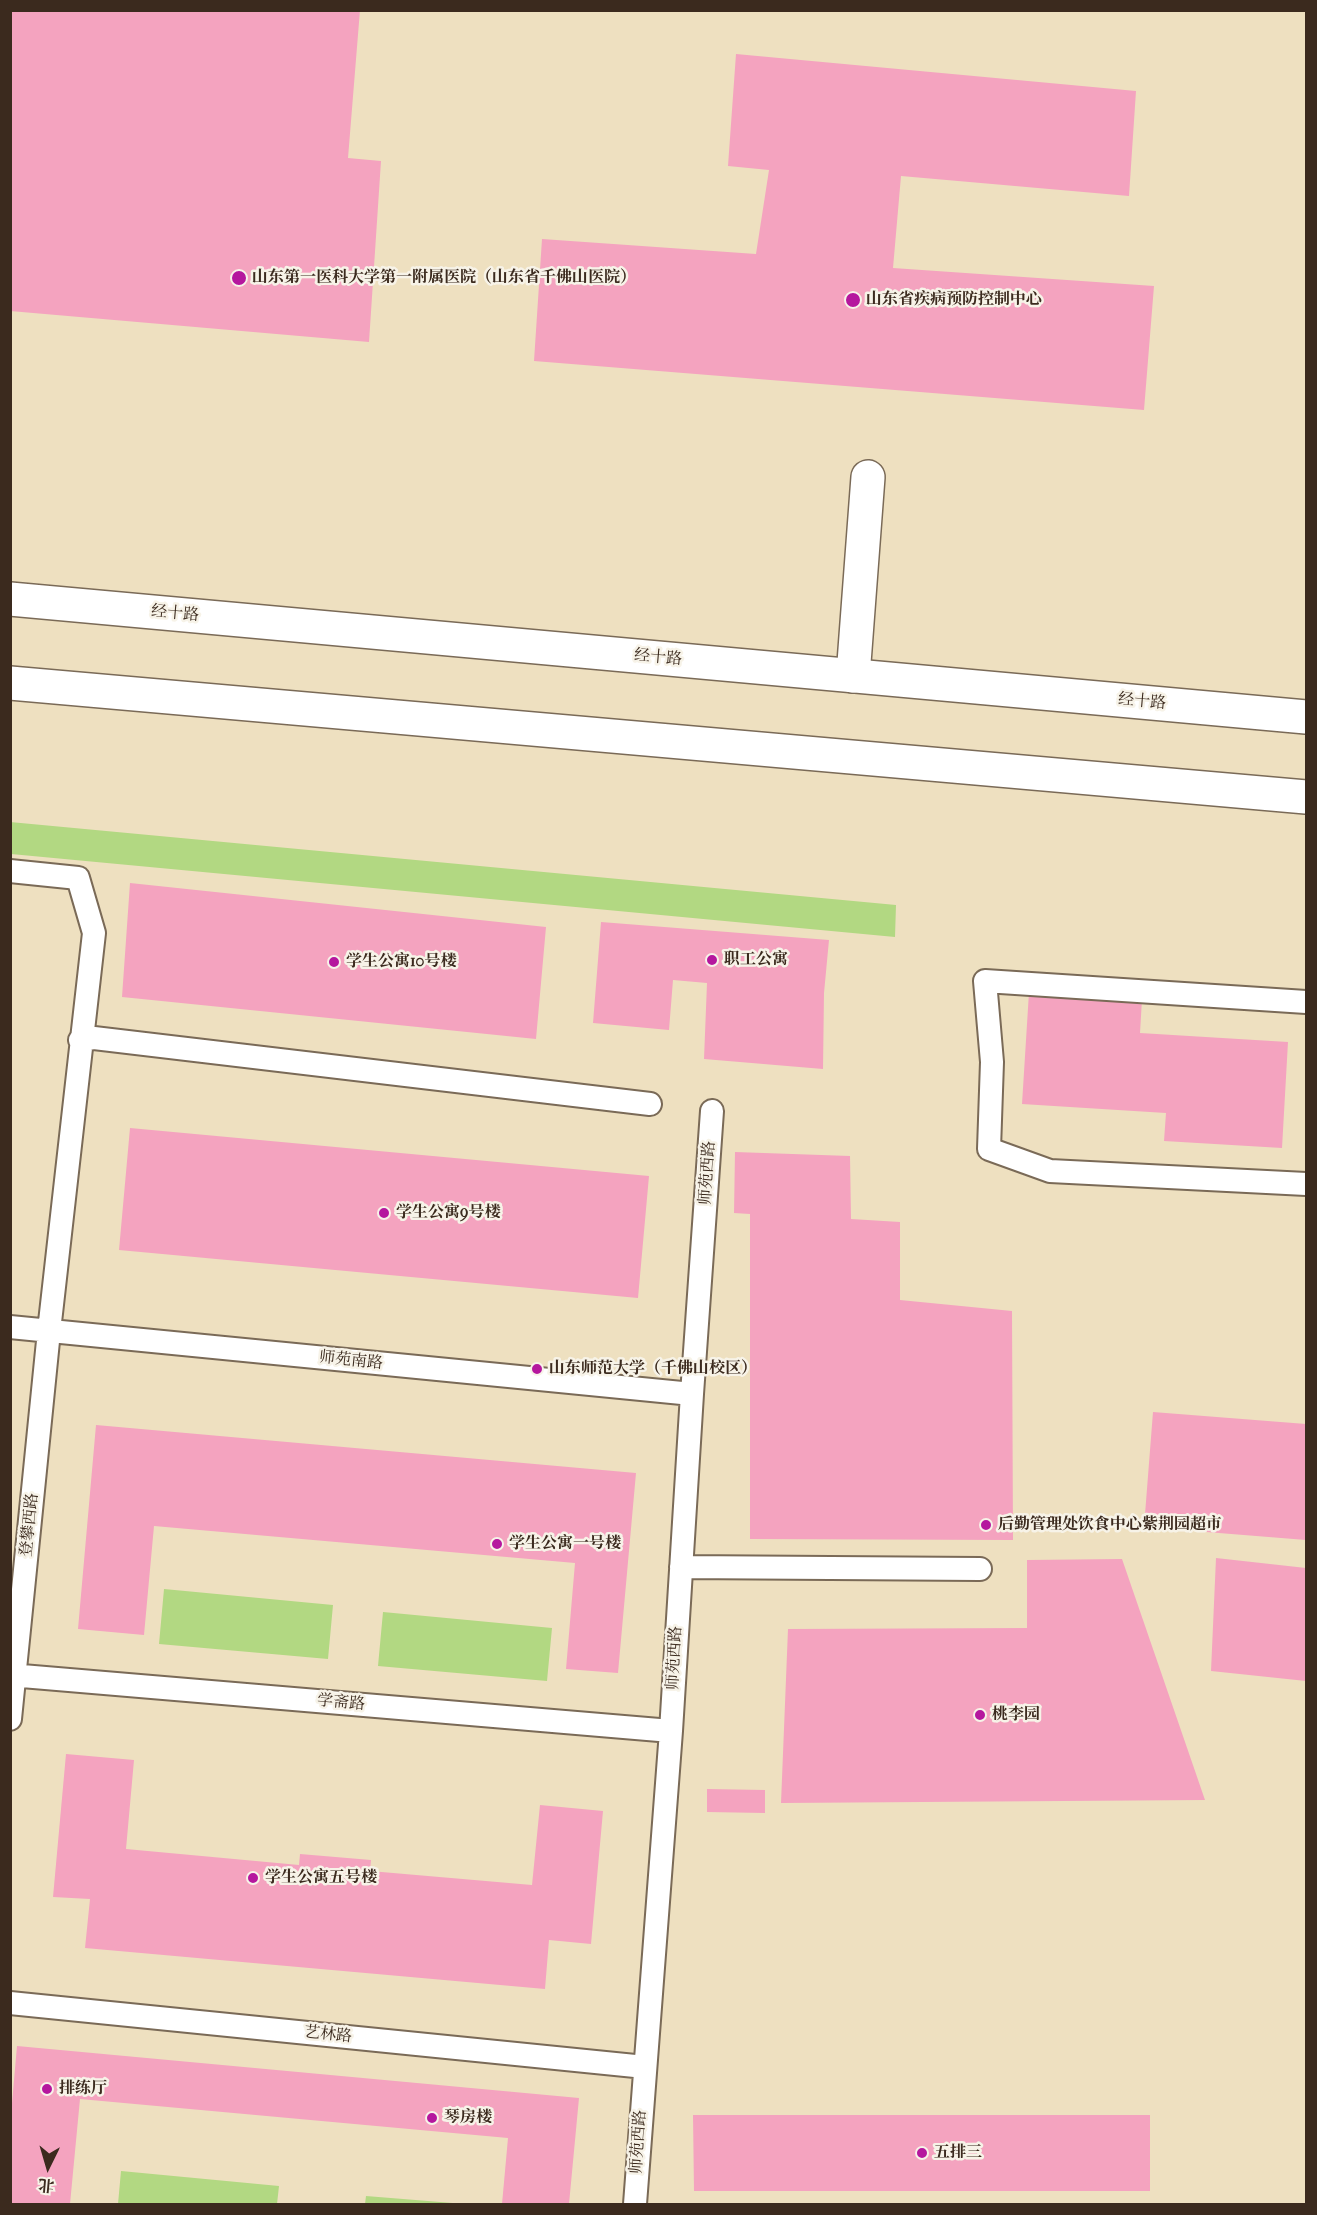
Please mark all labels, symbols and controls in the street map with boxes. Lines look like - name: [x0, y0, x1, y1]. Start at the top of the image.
- place label: 山东第一医科大学第一附属医院（山东省千佛山医院）: [252, 268, 636, 288]
- marker: 山东第一医科大学第一附属医院（山东省千佛山医院）: [230, 269, 248, 287]
- place label: 山东省疾病预防控制中心: [866, 290, 1042, 310]
- marker: 山东省疾病预防控制中心: [844, 291, 862, 309]
- street label: 经十路: [150, 602, 200, 626]
- street label: 经十路: [633, 646, 683, 670]
- street label: 经十路: [1117, 690, 1167, 714]
- place label: 职工公寓: [724, 950, 788, 970]
- place label: 学生公寓10号楼: [346, 952, 456, 972]
- marker: 职工公寓: [705, 953, 719, 967]
- marker: 学生公寓10号楼: [327, 955, 341, 969]
- street label: 师苑西路: [696, 1140, 720, 1206]
- place label: 学生公寓9号楼: [396, 1203, 500, 1223]
- marker: 学生公寓9号楼: [377, 1206, 391, 1220]
- street label: 师苑南路: [318, 1348, 384, 1374]
- place label: 山东师范大学（千佛山校区）: [549, 1359, 757, 1379]
- marker: 山东师范大学（千佛山校区）: [530, 1362, 544, 1376]
- street label: 登攀西路: [17, 1492, 43, 1558]
- place label: 后勤管理处饮食中心紫荆园超市: [998, 1515, 1222, 1535]
- marker: 后勤管理处饮食中心紫荆园超市: [979, 1518, 993, 1532]
- place label: 学生公寓一号楼: [509, 1534, 621, 1554]
- marker: 学生公寓一号楼: [490, 1537, 504, 1551]
- street label: 师苑西路: [664, 1626, 686, 1690]
- street label: 学斋路: [316, 1691, 366, 1715]
- place label: 桃李园: [992, 1705, 1040, 1725]
- marker: 桃李园: [973, 1708, 987, 1722]
- place label: 学生公寓五号楼: [265, 1868, 377, 1888]
- marker: 学生公寓五号楼: [246, 1871, 260, 1885]
- street label: 艺林路: [303, 2023, 353, 2047]
- place label: 排练厅: [59, 2079, 107, 2099]
- marker: 排练厅: [40, 2082, 54, 2096]
- place label: 琴房楼: [444, 2108, 492, 2128]
- street label: 师苑西路: [627, 2109, 651, 2175]
- marker: 琴房楼: [425, 2111, 439, 2125]
- north arrow: [18, 2137, 78, 2197]
- place label: 五排三: [934, 2143, 982, 2163]
- marker: 五排三: [915, 2146, 929, 2160]
- text: 北: [38, 2175, 55, 2196]

